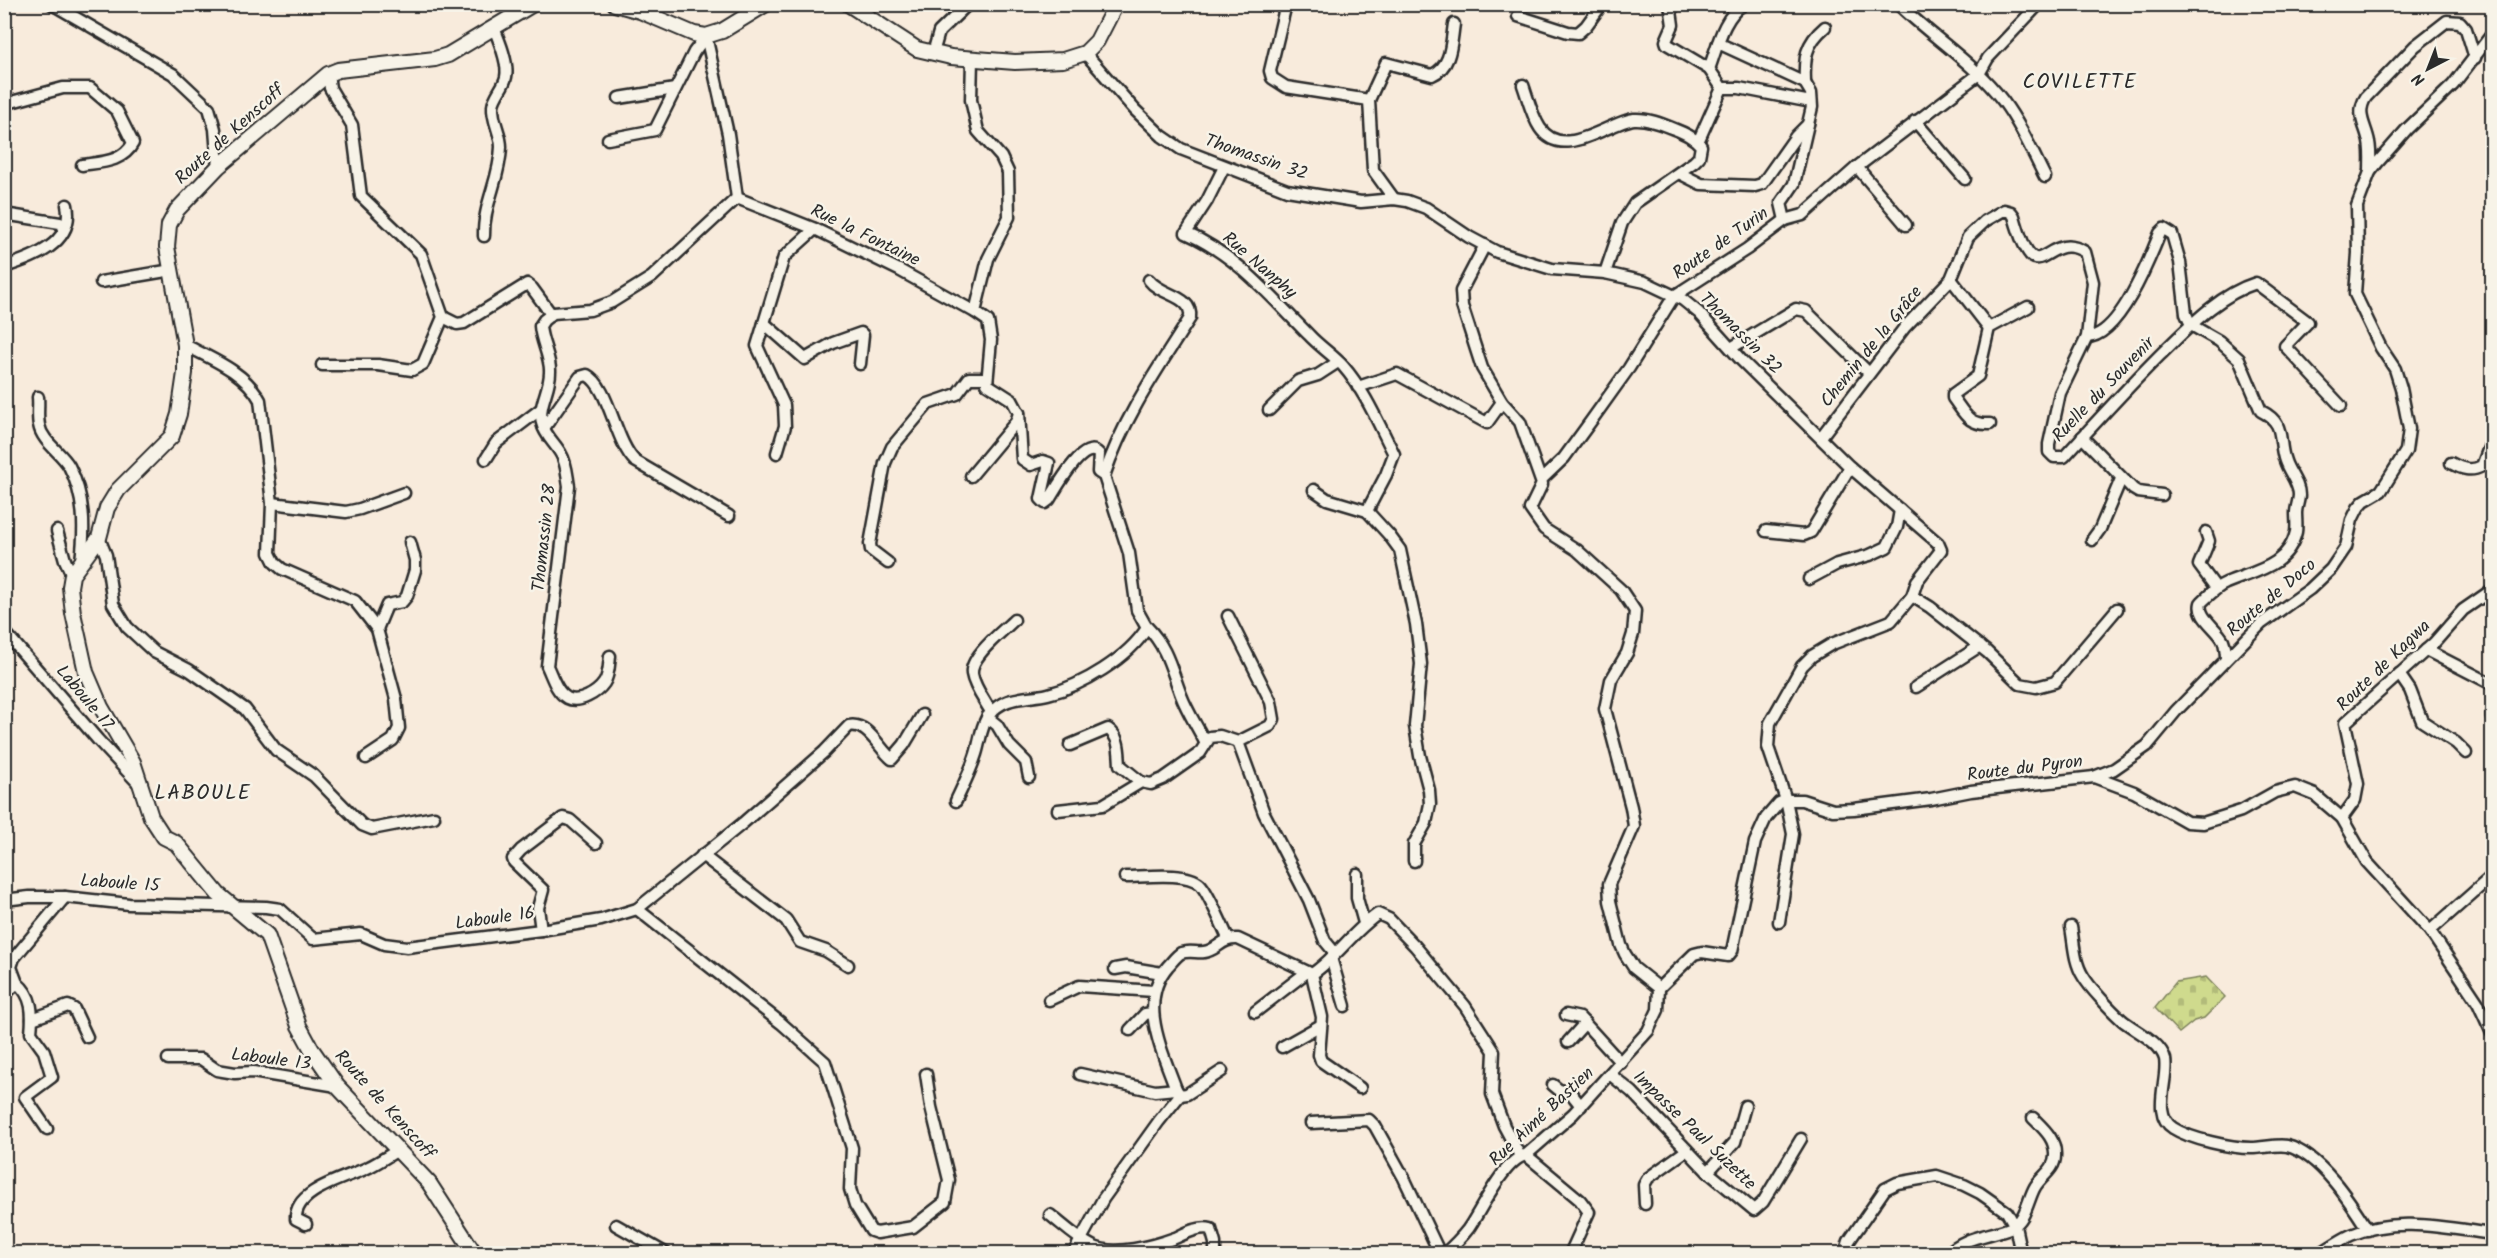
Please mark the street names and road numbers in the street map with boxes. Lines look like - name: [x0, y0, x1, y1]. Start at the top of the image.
- street label: Route de Kenscoff: [168, 76, 293, 192]
- street label: Thomassin 32: [1201, 127, 1311, 189]
- street label: Rue la Fontaine: [805, 197, 925, 275]
- street label: Route de Turin: [1667, 200, 1775, 288]
- street label: Rue Nanphy: [1215, 225, 1303, 307]
- street label: Chemin de la Grâce: [1814, 280, 1930, 414]
- street label: Thomassin 32: [1692, 286, 1788, 382]
- street label: Ruelle du Souvenir: [2046, 329, 2163, 450]
- street label: Thomassin 28: [525, 483, 565, 593]
- street label: Route de Doco: [2221, 552, 2323, 644]
- street label: Route de Kagwa: [2330, 613, 2438, 719]
- street label: Laboule 17: [48, 659, 121, 738]
- street label: Route du Pyron: [1965, 748, 2085, 790]
- street label: Laboule 15: [79, 867, 162, 901]
- street label: Laboule 16: [453, 899, 537, 939]
- street label: Laboule 13: [229, 1041, 313, 1079]
- street label: Route de Kenscoff: [327, 1043, 443, 1168]
- street label: Rue Aimé Bastien: [1482, 1060, 1602, 1174]
- street label: Impasse Paul Suzette: [1626, 1064, 1762, 1198]

